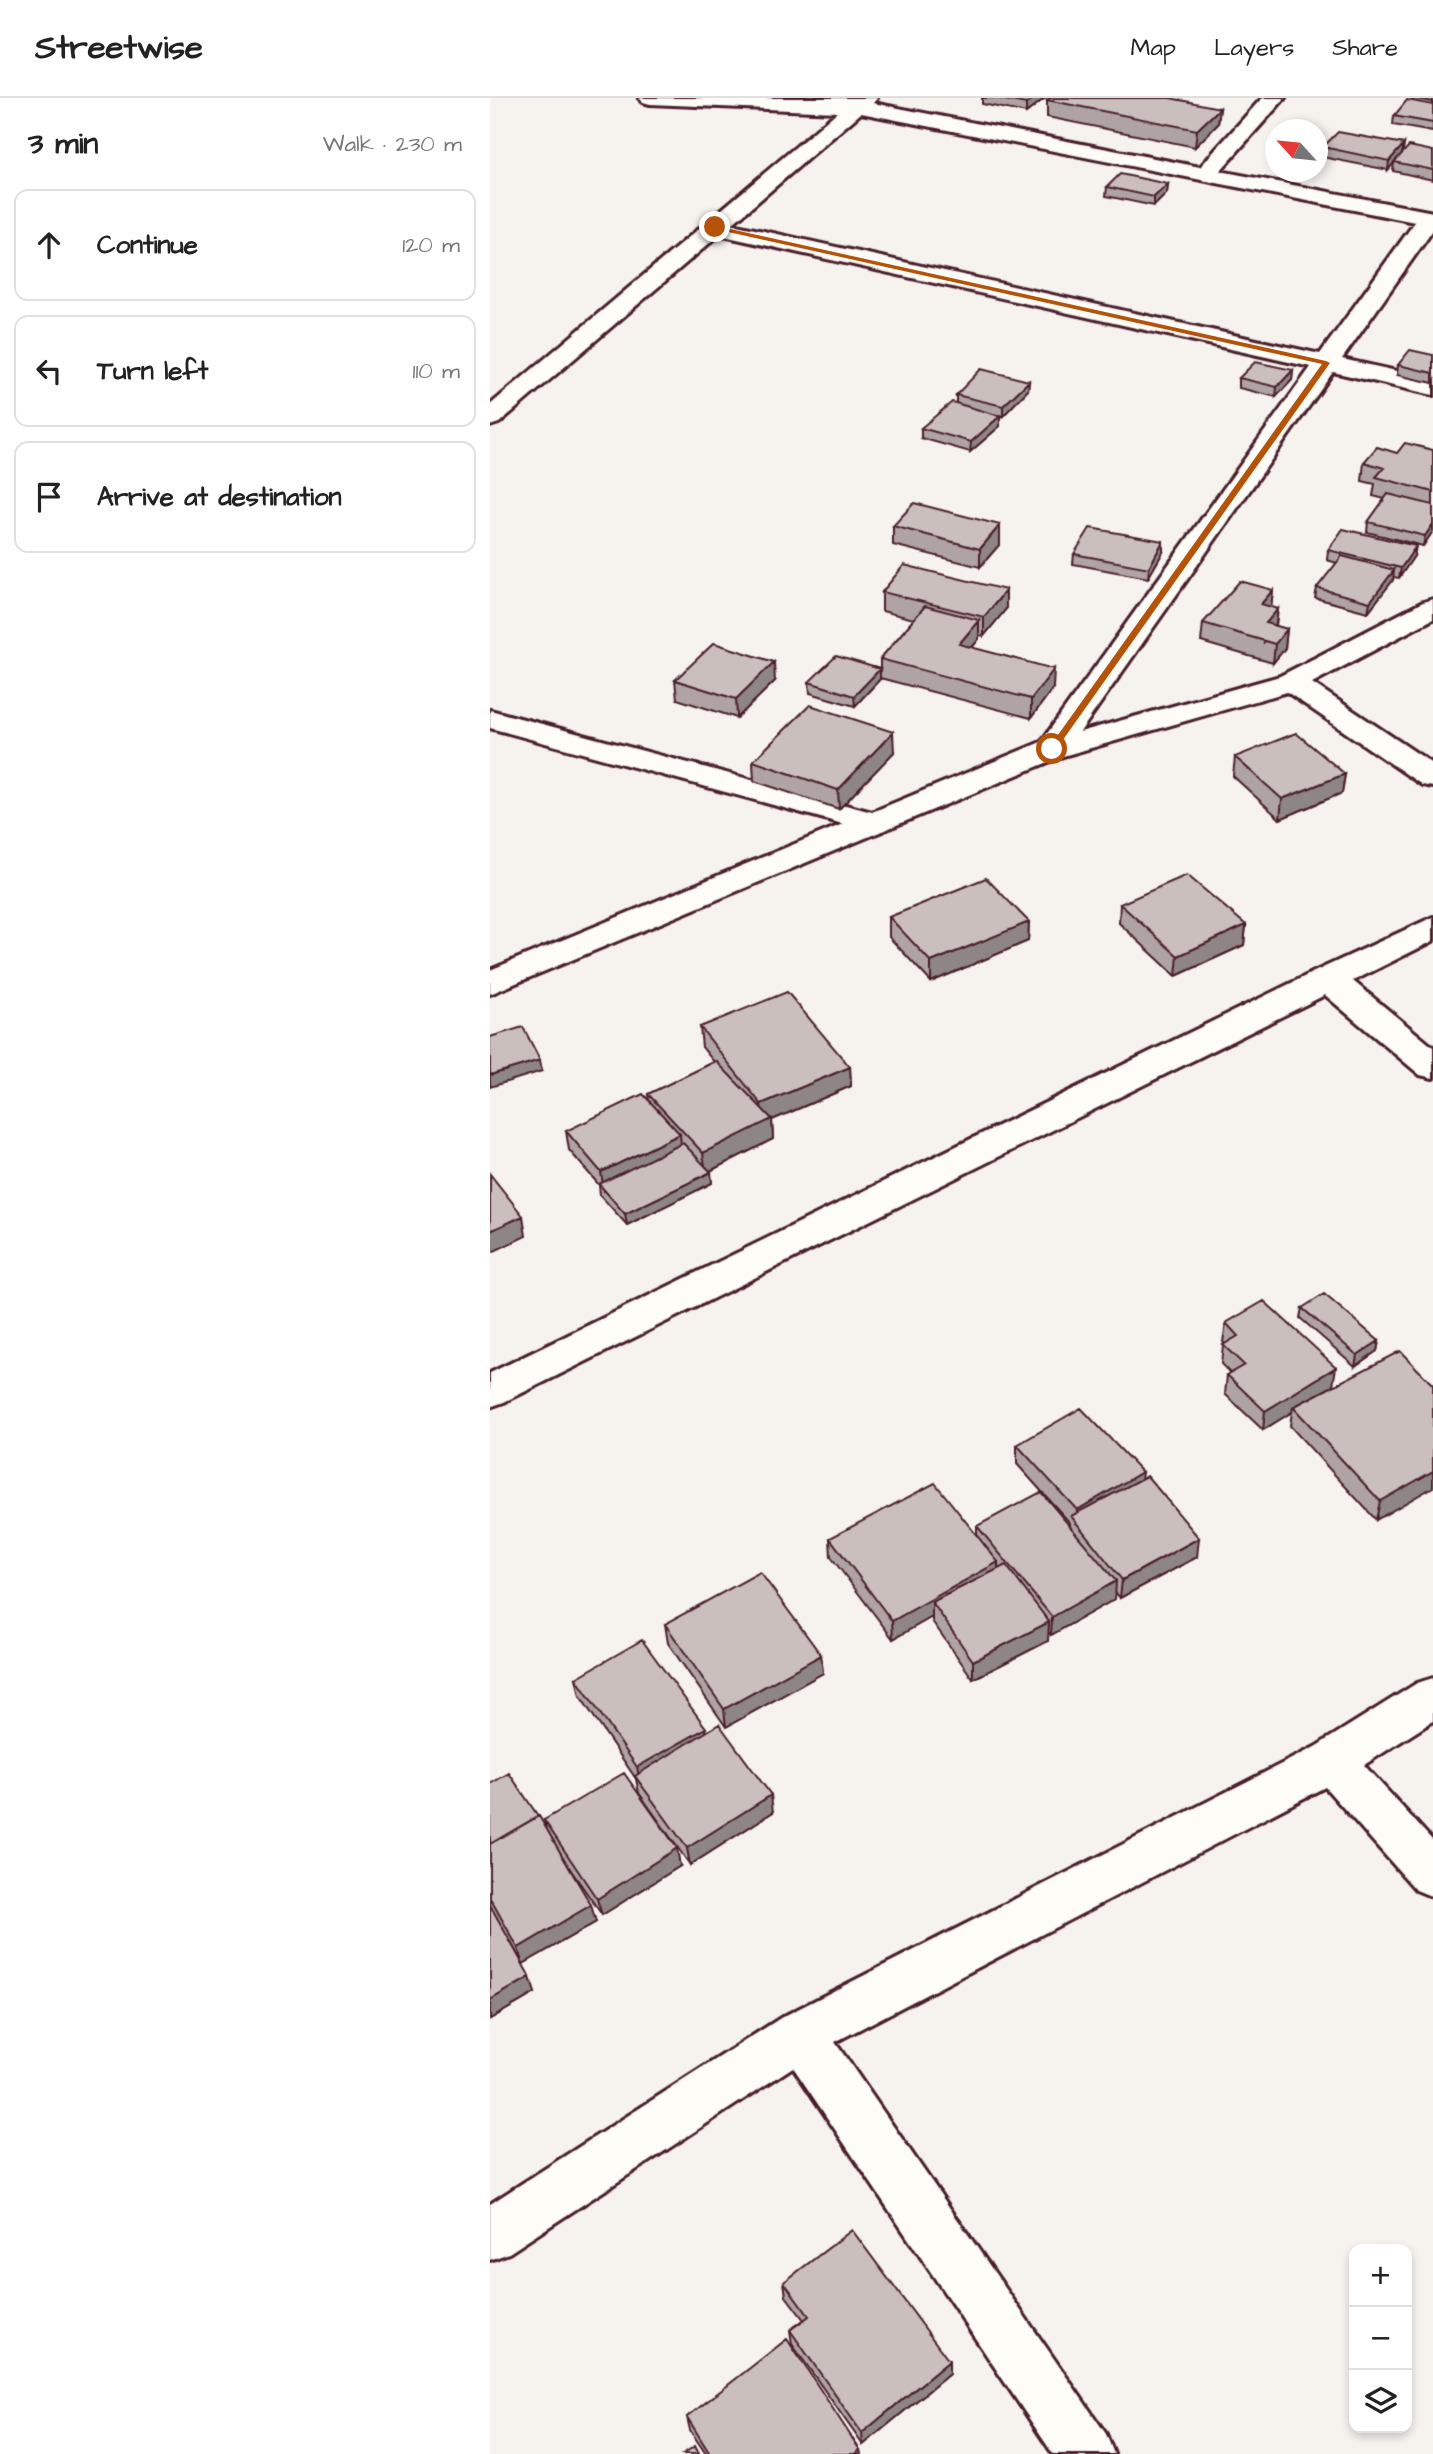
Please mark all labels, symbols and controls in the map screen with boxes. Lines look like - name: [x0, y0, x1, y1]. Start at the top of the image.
- text: Streetwise: [35, 25, 203, 71]
- text: Map: [1131, 31, 1176, 65]
- text: Layers: [1214, 31, 1294, 65]
- text: Share: [1332, 31, 1398, 65]
- north arrow: [1265, 119, 1328, 182]
- text: 3 min: [28, 123, 98, 165]
- text: Walk · 230 m: [323, 128, 462, 160]
- route end: [699, 211, 730, 242]
- icon: ahead: [30, 226, 68, 264]
- text: Continue: [97, 227, 198, 263]
- text: 120 m: [402, 229, 460, 261]
- icon: left: [30, 352, 68, 390]
- text: Turn left: [97, 353, 208, 389]
- text: 110 m: [412, 355, 460, 387]
- icon: arrive: [30, 478, 68, 516]
- text: Arrive at destination: [97, 479, 342, 515]
- route start: [1036, 733, 1067, 764]
- map controls: [1349, 2244, 1412, 2433]
- button: +: [1349, 2244, 1412, 2307]
- button: −: [1349, 2307, 1412, 2370]
- button: layers: [1349, 2370, 1412, 2433]

